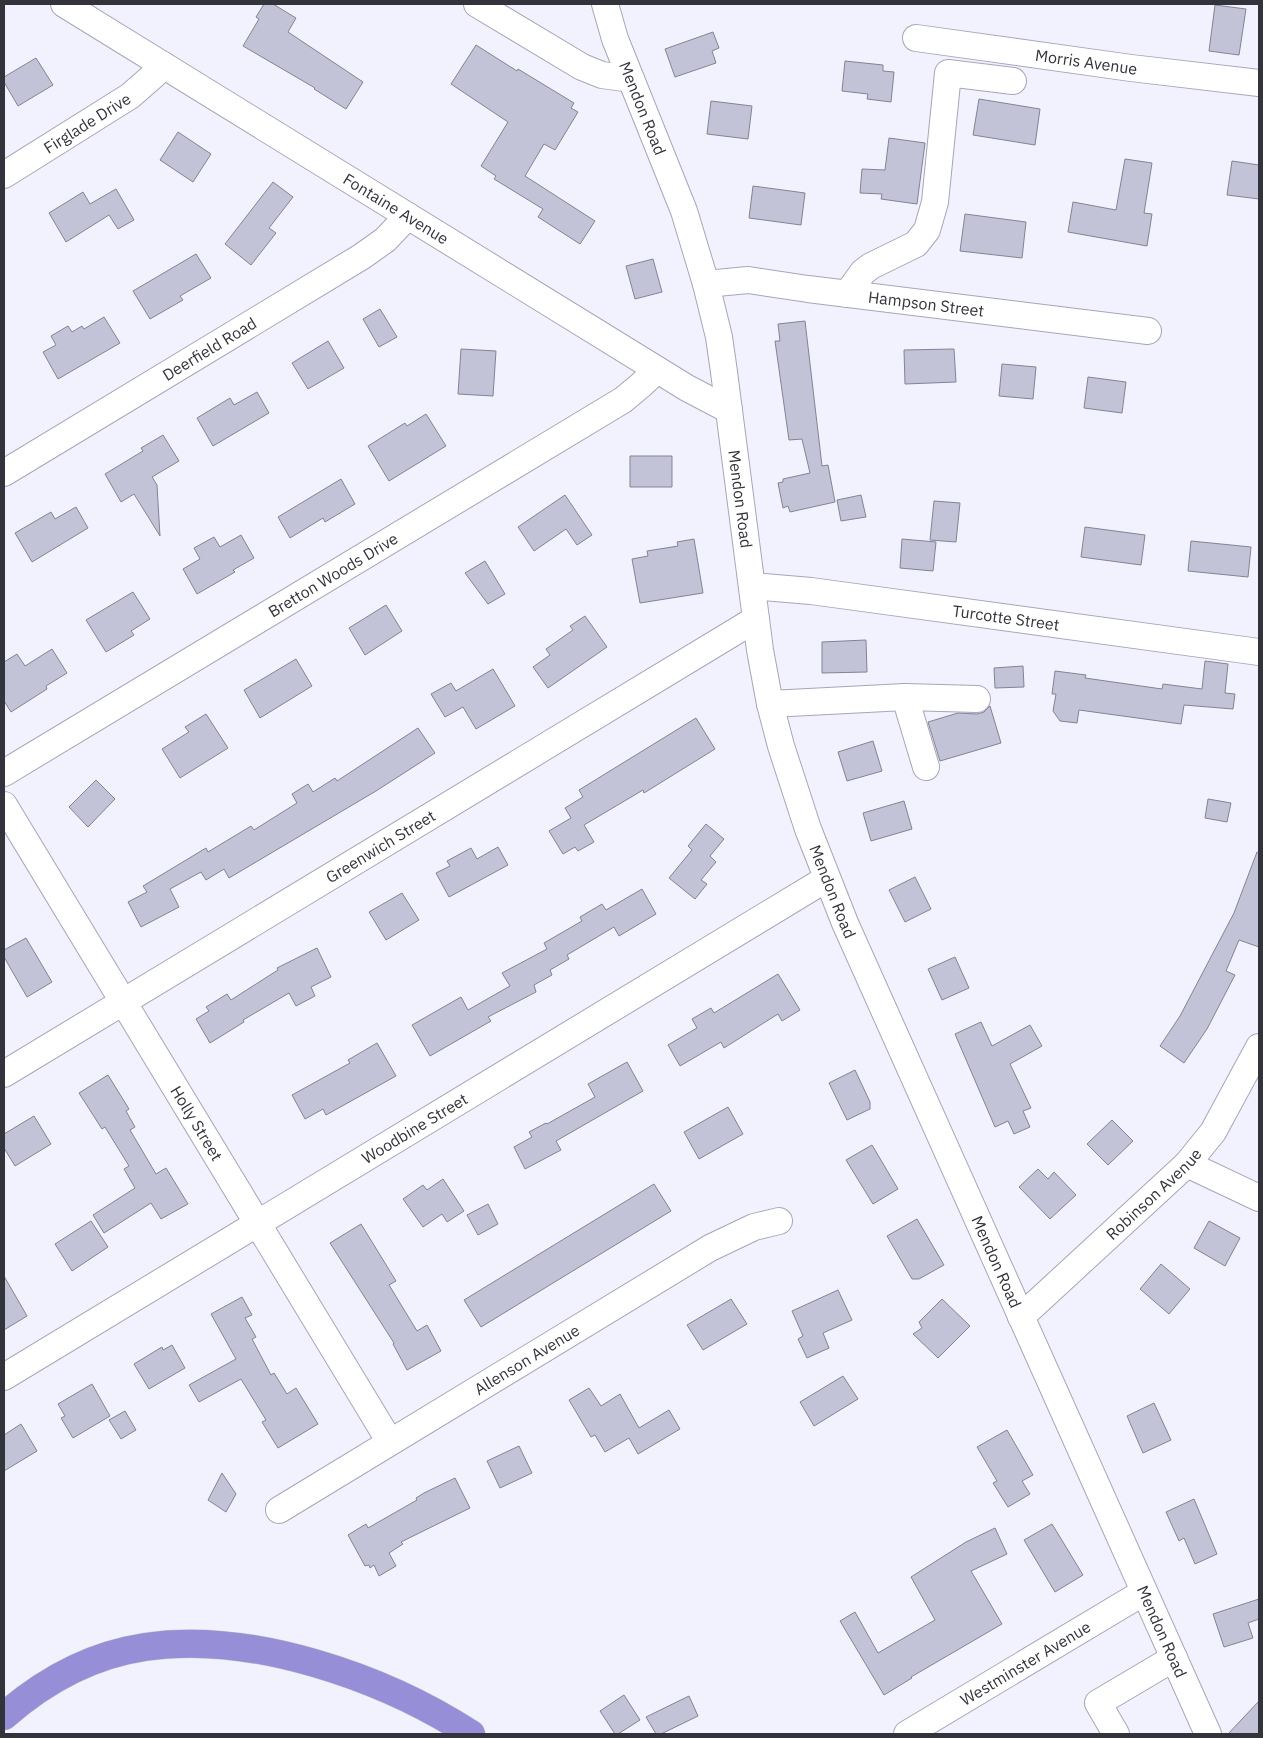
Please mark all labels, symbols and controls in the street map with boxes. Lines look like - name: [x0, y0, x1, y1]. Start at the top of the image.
- street label: Morris Avenue: [1034, 45, 1139, 79]
- street label: Mendon Road: [615, 59, 670, 158]
- street label: Firglade Drive: [40, 88, 134, 158]
- street label: Fontaine Avenue: [340, 169, 452, 249]
- street label: Hampson Street: [867, 287, 985, 321]
- street label: Deerfield Road: [159, 313, 260, 385]
- street label: Mendon Road: [724, 449, 757, 549]
- street label: Bretton Woods Drive: [264, 528, 402, 622]
- street label: Turcotte Street: [951, 600, 1061, 635]
- street label: Greenwich Street: [322, 805, 439, 887]
- street label: Mendon Road: [805, 842, 860, 941]
- street label: Holly Street: [166, 1082, 227, 1164]
- street label: Woodbine Street: [358, 1089, 471, 1168]
- street label: Robinson Avenue: [1102, 1144, 1206, 1244]
- street label: Mendon Road: [967, 1213, 1026, 1311]
- street label: Allenson Avenue: [470, 1320, 583, 1399]
- street label: Mendon Road: [1133, 1582, 1191, 1681]
- street label: Westminster Avenue: [957, 1616, 1094, 1710]

